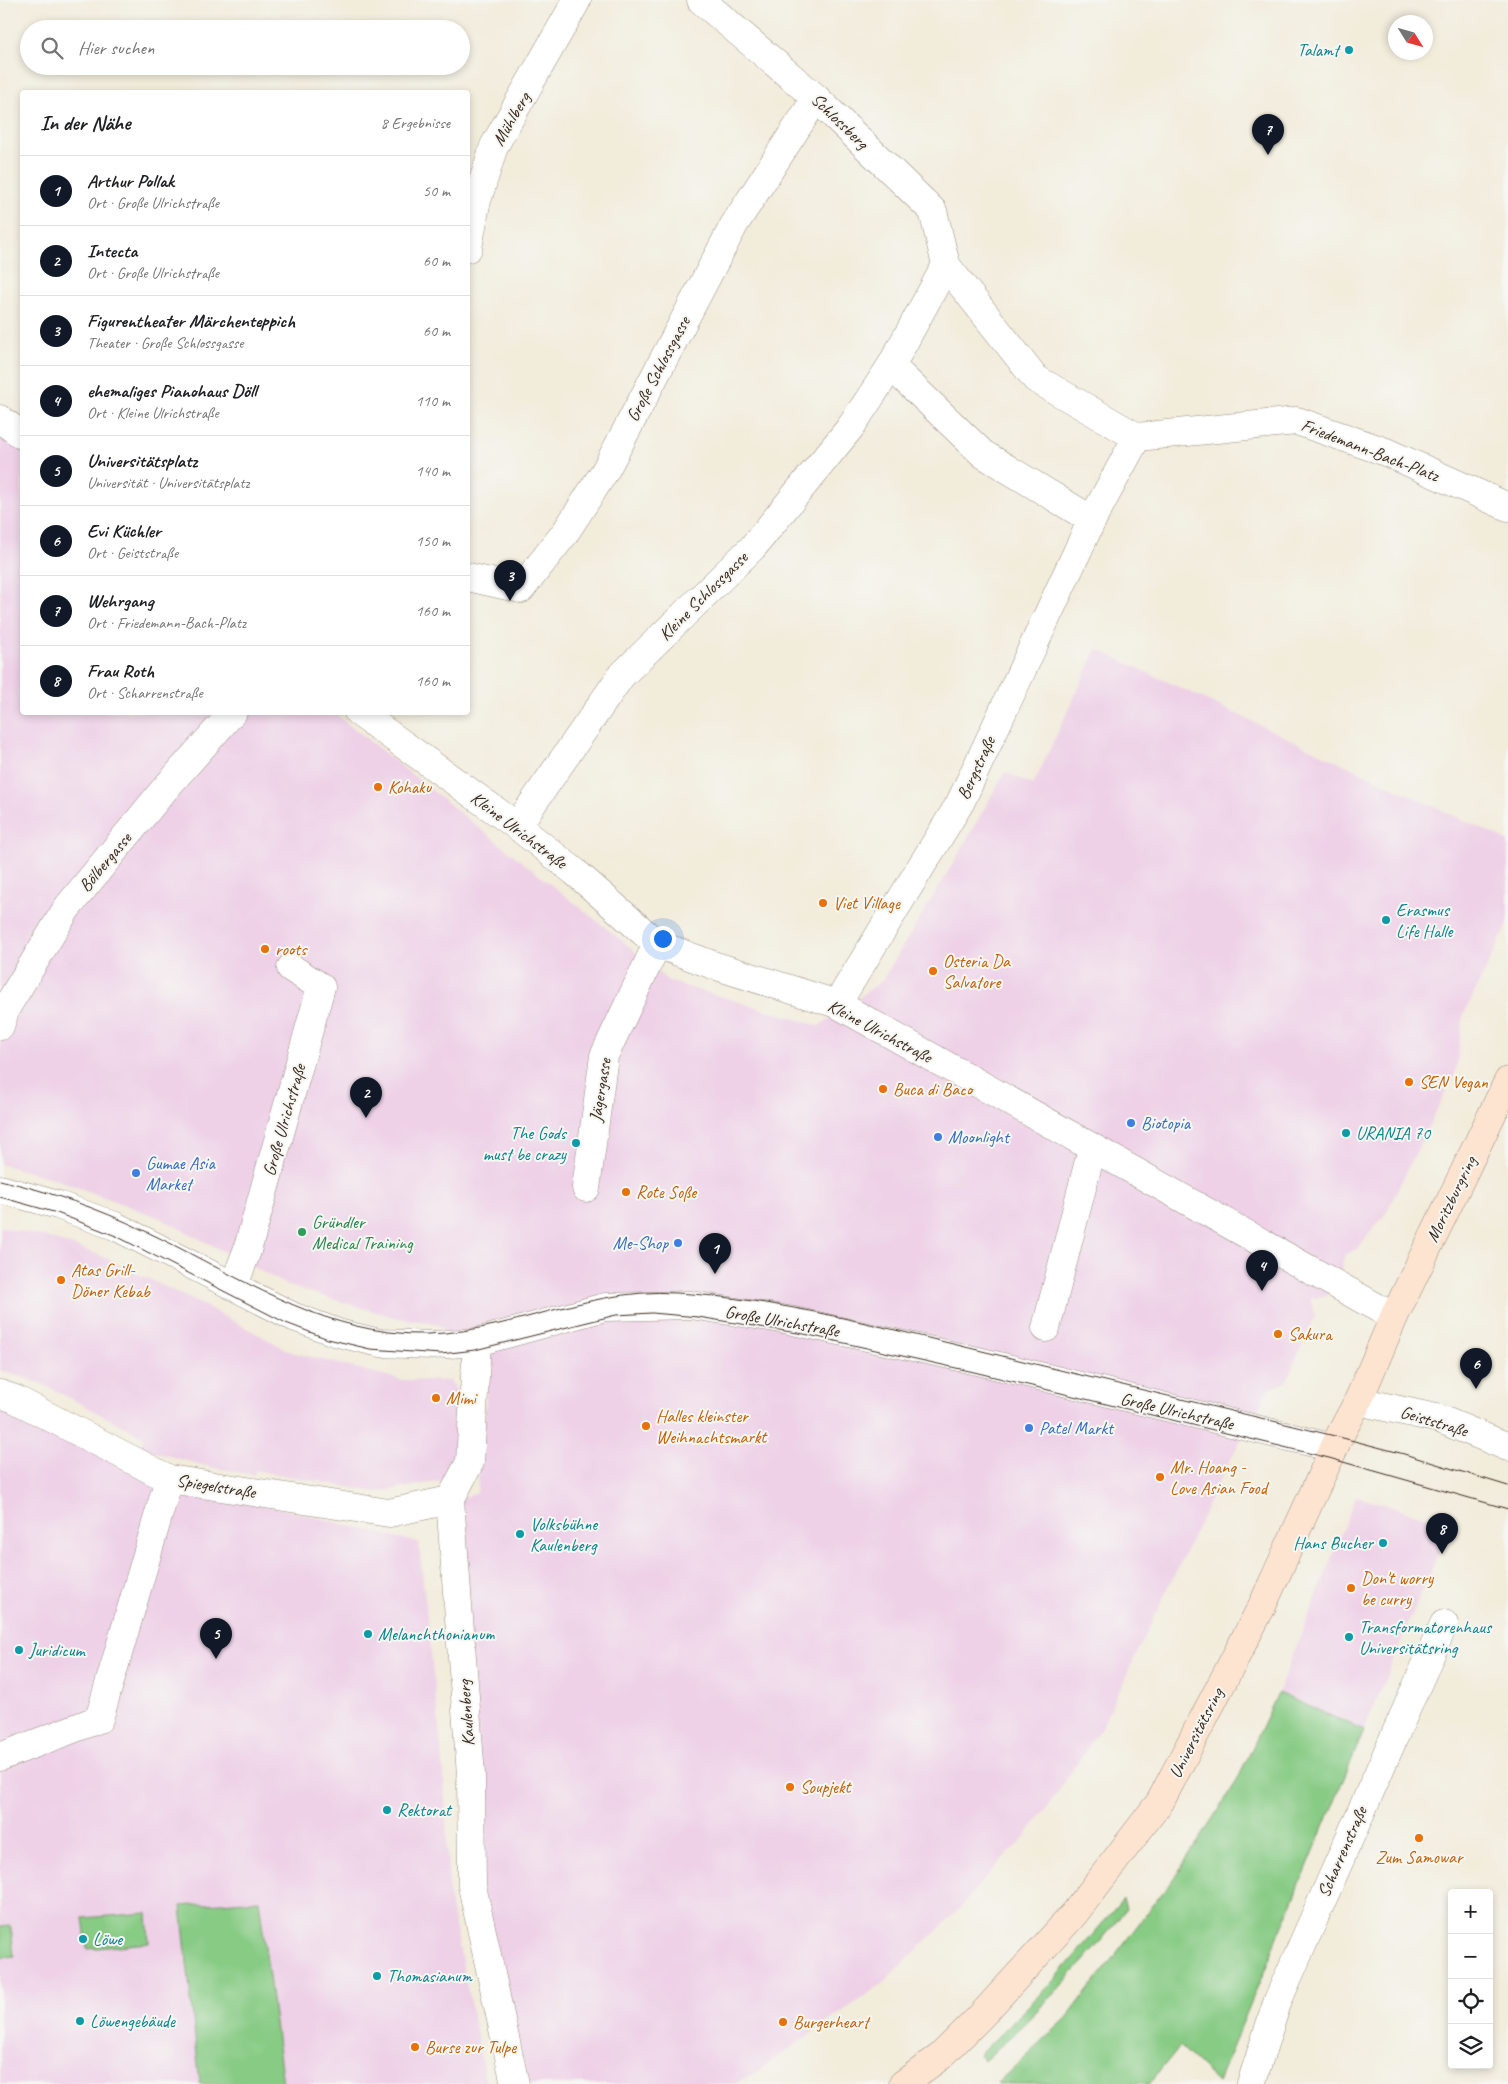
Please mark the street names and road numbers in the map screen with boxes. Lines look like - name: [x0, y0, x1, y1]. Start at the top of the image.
- street label: Mühlberg: [487, 87, 536, 149]
- street label: Schlossberg: [807, 88, 874, 155]
- street label: Große Schlossgasse: [621, 312, 695, 425]
- street label: Friedemann-Bach-Platz: [1298, 414, 1443, 487]
- street label: Kleine Schlossgasse: [654, 546, 753, 645]
- street label: Bergstraße: [952, 732, 1001, 803]
- street label: Kleine Ulrichstraße: [467, 787, 572, 874]
- street label: Bölbergasse: [74, 827, 137, 896]
- street label: Kleine Ulrichstraße: [824, 994, 937, 1068]
- street label: Jägergasse: [584, 1056, 616, 1124]
- street label: Große Ulrichstraße: [258, 1061, 311, 1178]
- street label: Moritzburgring: [1421, 1151, 1482, 1245]
- street label: Große Ulrichstraße: [723, 1300, 842, 1342]
- street label: Große Ulrichstraße: [1118, 1387, 1237, 1435]
- street label: Geiststraße: [1398, 1400, 1471, 1442]
- street label: Spiegelstraße: [175, 1469, 258, 1503]
- street label: Kaulenberg: [453, 1678, 479, 1747]
- street label: Universitätsring: [1164, 1683, 1229, 1782]
- street label: Scharrenstraße: [1312, 1802, 1372, 1901]

